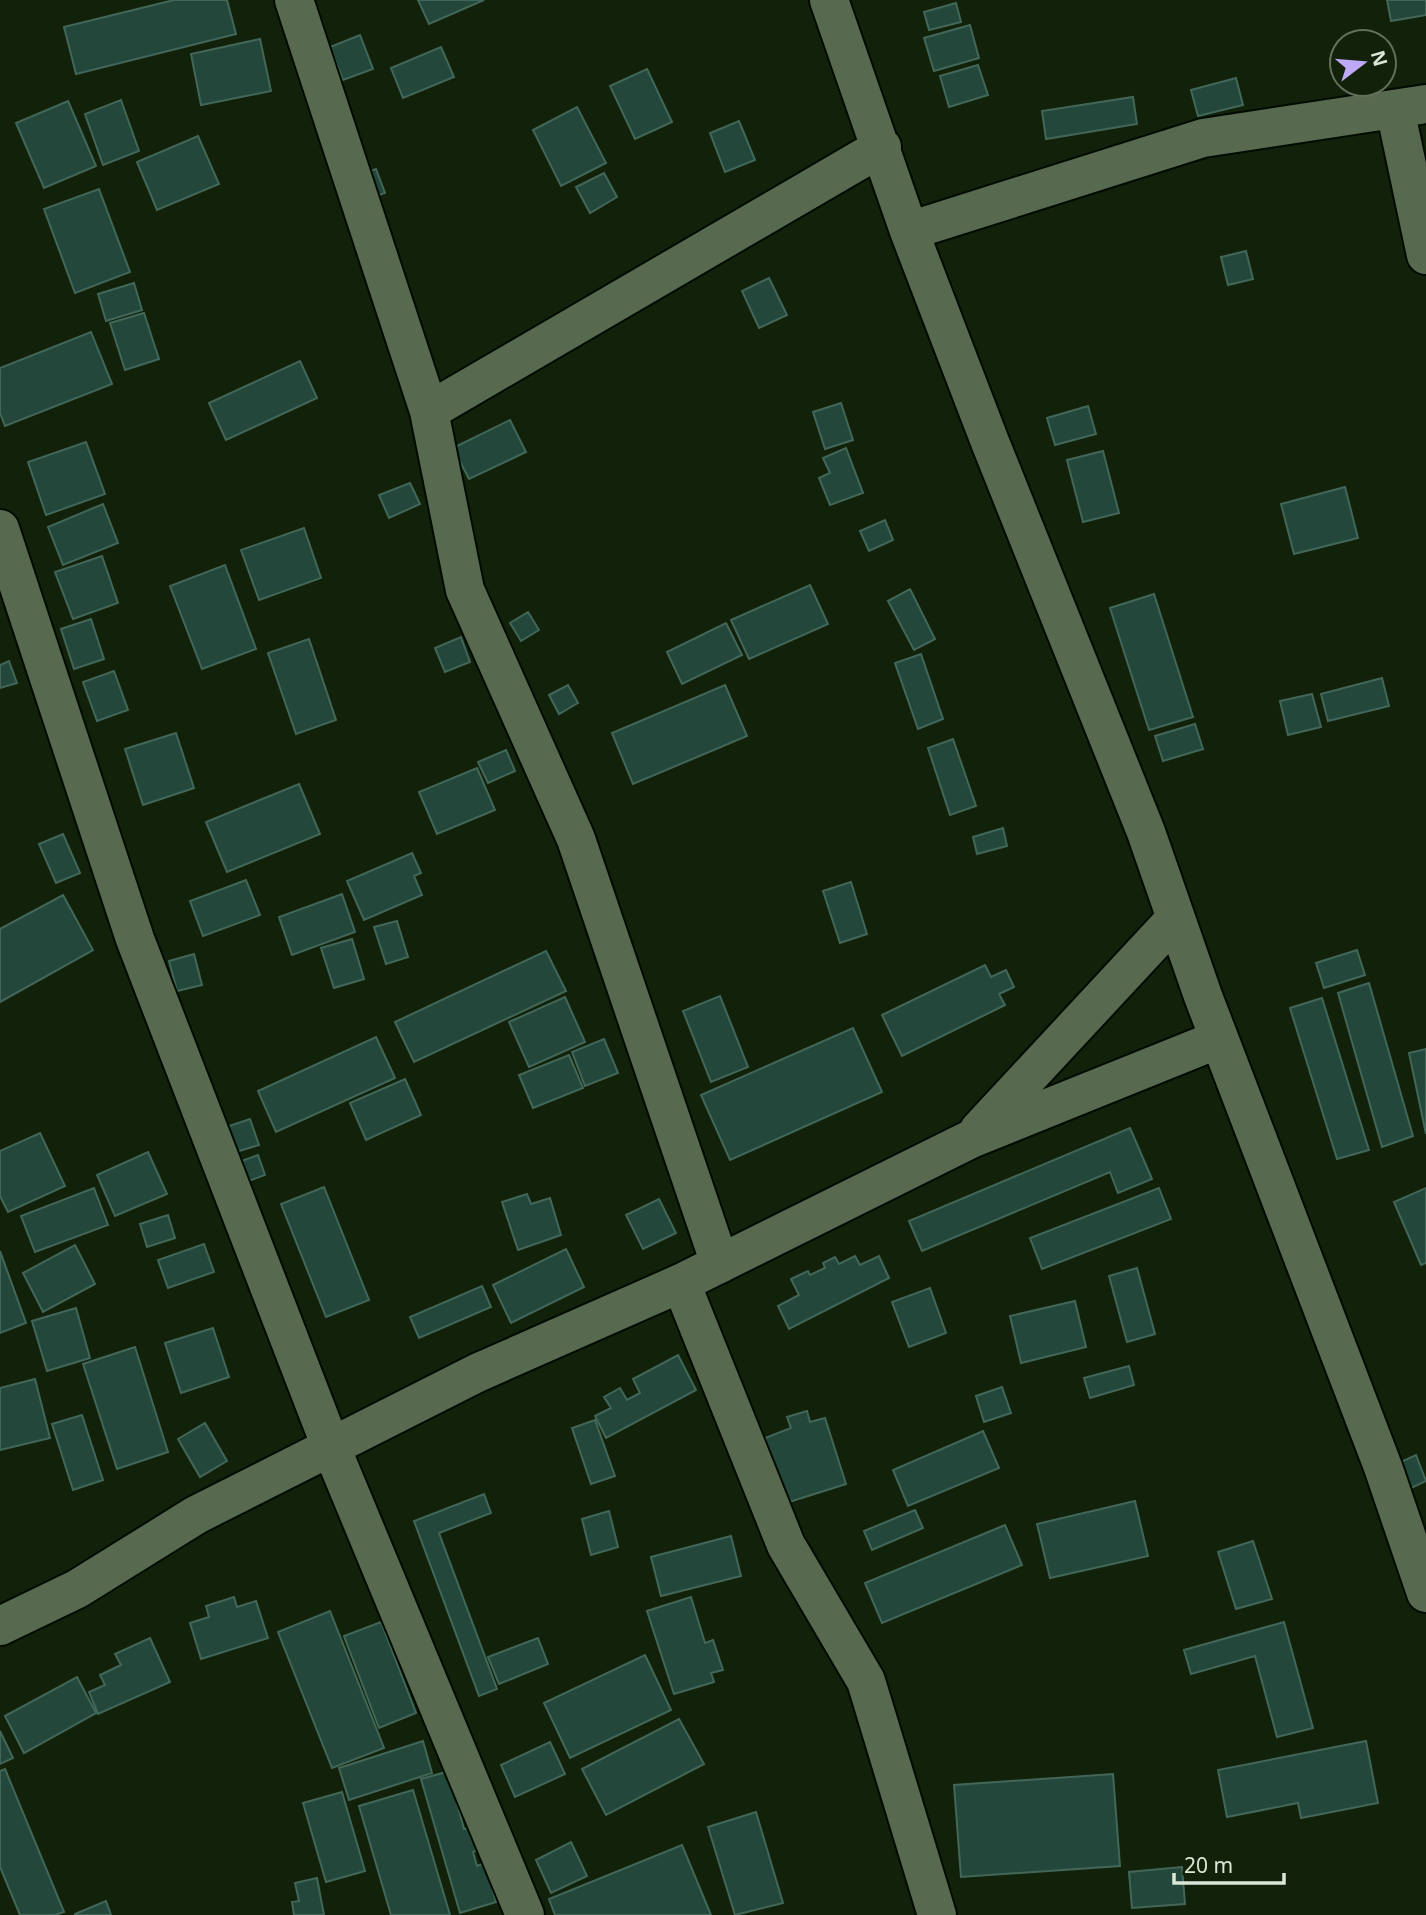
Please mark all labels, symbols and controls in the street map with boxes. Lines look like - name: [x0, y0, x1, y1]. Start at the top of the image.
- north arrow: [1328, 28, 1398, 98]
- text: N: [1365, 47, 1394, 69]
- scale bar: [1174, 1842, 1284, 1886]
- text: 20 m: [1184, 1851, 1233, 1879]

